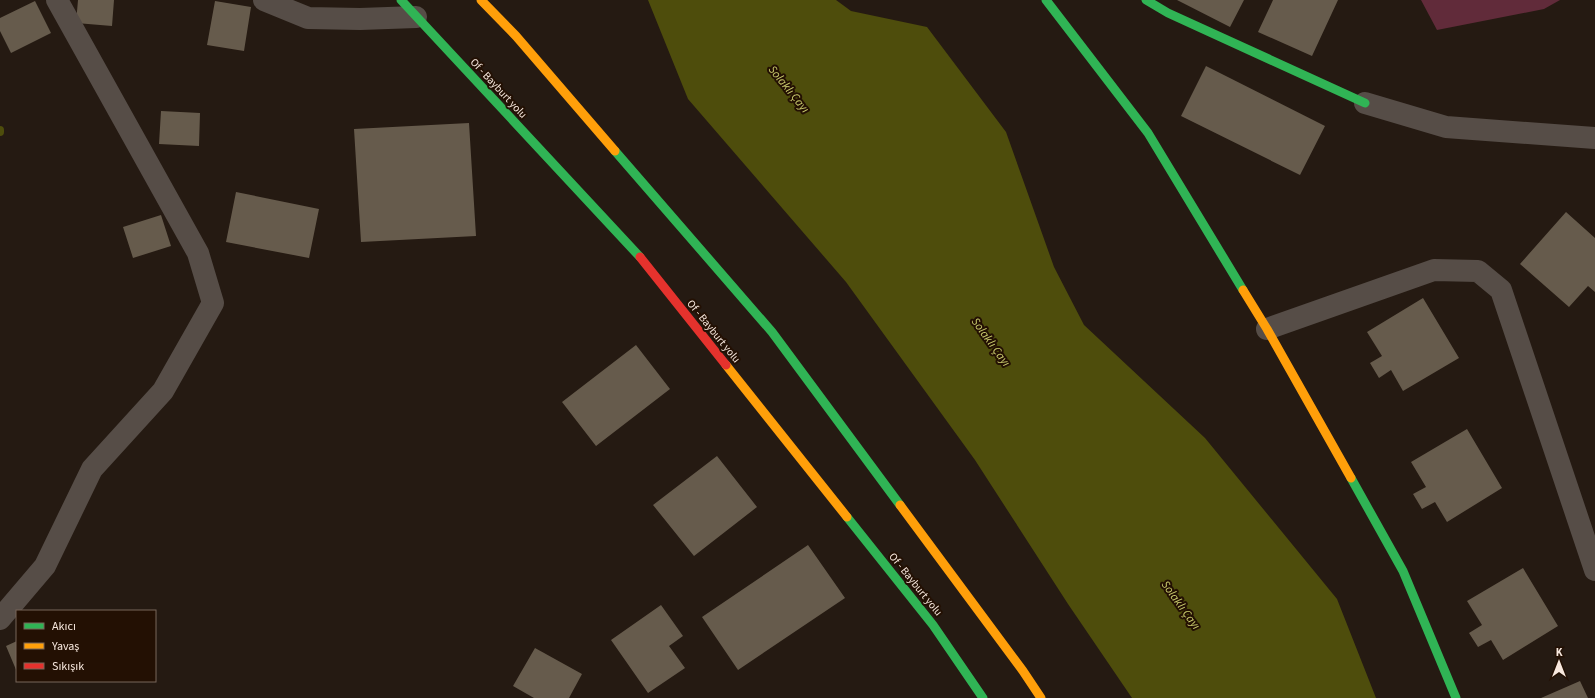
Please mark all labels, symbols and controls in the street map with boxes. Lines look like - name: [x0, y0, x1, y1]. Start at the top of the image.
- street label: Of - Bayburt yolu: [467, 55, 530, 122]
- water label: Solaklı Çayı: [764, 62, 813, 117]
- street label: Of - Bayburt yolu: [684, 297, 744, 366]
- water label: Solaklı Çayı: [967, 314, 1014, 370]
- street label: Of - Bayburt yolu: [886, 550, 946, 619]
- water label: Solaklı Çayı: [1157, 577, 1204, 633]
- legend: [16, 610, 156, 682]
- text: Akıcı: [52, 618, 76, 635]
- text: Yavaş: [51, 638, 79, 655]
- north arrow: [1539, 642, 1579, 682]
- text: K: [1556, 645, 1563, 660]
- text: Sıkışık: [52, 658, 84, 675]

